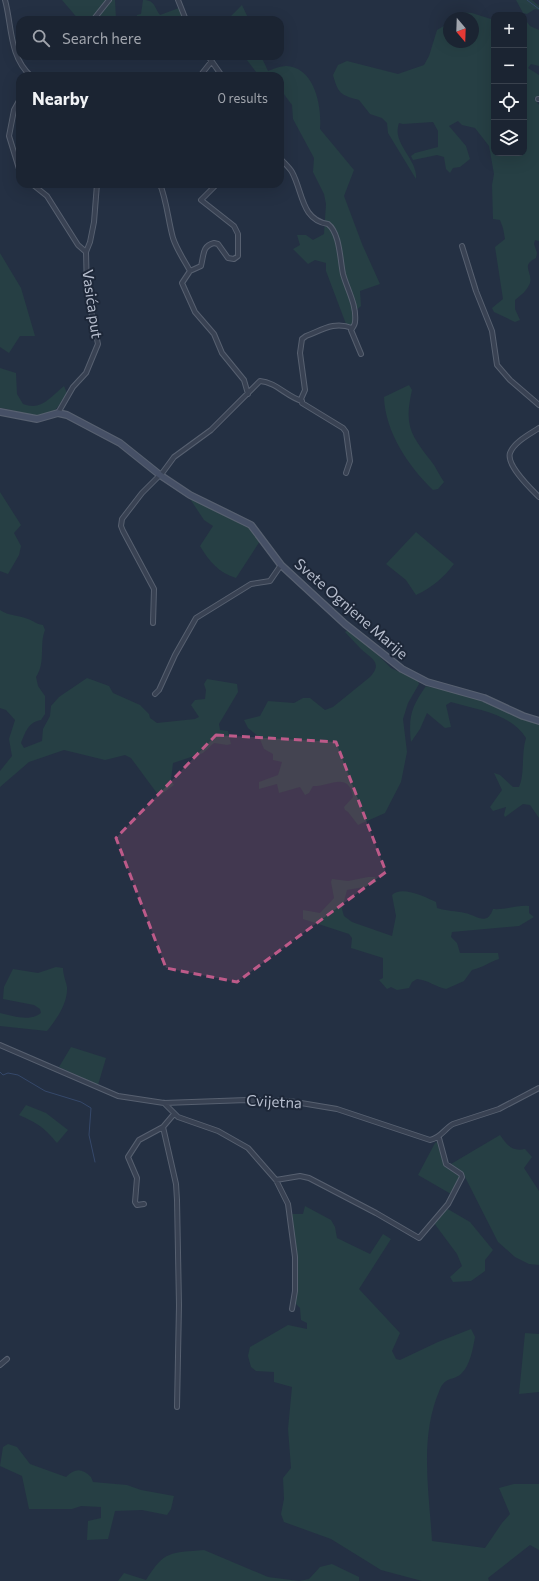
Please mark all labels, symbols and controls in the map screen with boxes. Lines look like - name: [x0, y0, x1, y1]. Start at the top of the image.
- north arrow: [443, 12, 479, 48]
- map controls: [491, 12, 527, 156]
- button: +: [491, 12, 527, 48]
- search box: [16, 16, 284, 60]
- icon: search: [30, 27, 52, 49]
- text: Search here: [62, 29, 141, 47]
- button: −: [491, 48, 527, 84]
- button: locate: [491, 84, 527, 120]
- text: Nearby: [32, 88, 89, 109]
- text: 0 results: [217, 90, 268, 106]
- button: layers: [491, 120, 527, 156]
- street label: Vasića put: [79, 268, 107, 340]
- street label: Svete Ognjene Marije: [291, 554, 412, 662]
- street label: Cvijetna: [246, 1091, 302, 1111]

